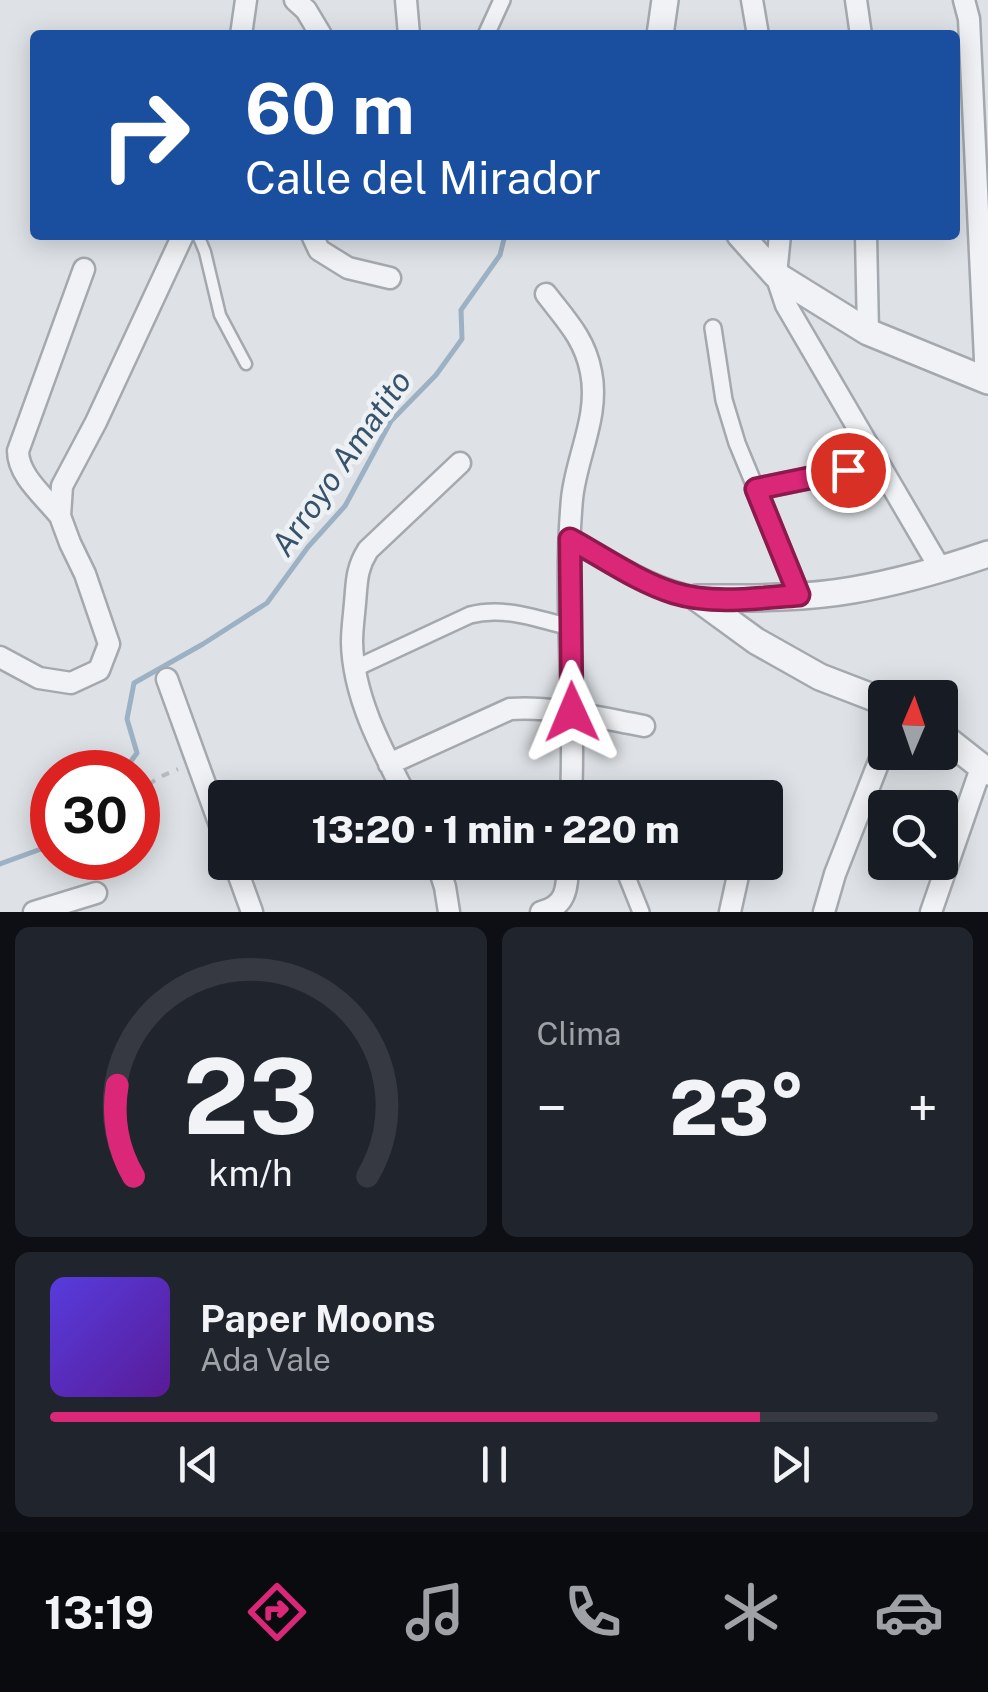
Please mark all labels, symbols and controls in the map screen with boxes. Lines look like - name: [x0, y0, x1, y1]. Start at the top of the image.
- text: 60 m: [245, 67, 415, 150]
- icon: right: [80, 70, 210, 200]
- text: Calle del Mirador: [245, 151, 601, 204]
- water label: Arroyo Amatito: [264, 363, 418, 563]
- pin: [806, 428, 891, 513]
- icon: arrive: [821, 443, 876, 498]
- position arrow: [520, 660, 624, 764]
- north arrow: [868, 680, 958, 770]
- map controls: [868, 680, 958, 880]
- speed limit sign: 30: [30, 750, 160, 880]
- button: search: [868, 790, 958, 880]
- text: 13:20 · 1 min · 220 m: [311, 807, 680, 852]
- text: Clima: [537, 1015, 622, 1052]
- text: 23: [183, 1035, 318, 1157]
- text: 23°: [669, 1064, 805, 1152]
- text: −: [537, 1076, 567, 1140]
- text: +: [908, 1076, 938, 1140]
- text: km/h: [209, 1152, 293, 1194]
- text: Paper Moons: [200, 1296, 435, 1341]
- text: Ada Vale: [200, 1341, 331, 1378]
- icon: previous: [171, 1437, 226, 1492]
- icon: pause: [467, 1437, 522, 1492]
- icon: next: [763, 1437, 818, 1492]
- icon: directions: [242, 1577, 312, 1647]
- icon: music: [400, 1577, 470, 1647]
- icon: phone: [558, 1577, 628, 1647]
- icon: climate: [716, 1577, 786, 1647]
- icon: car: [874, 1577, 944, 1647]
- text: 13:19: [44, 1586, 154, 1639]

